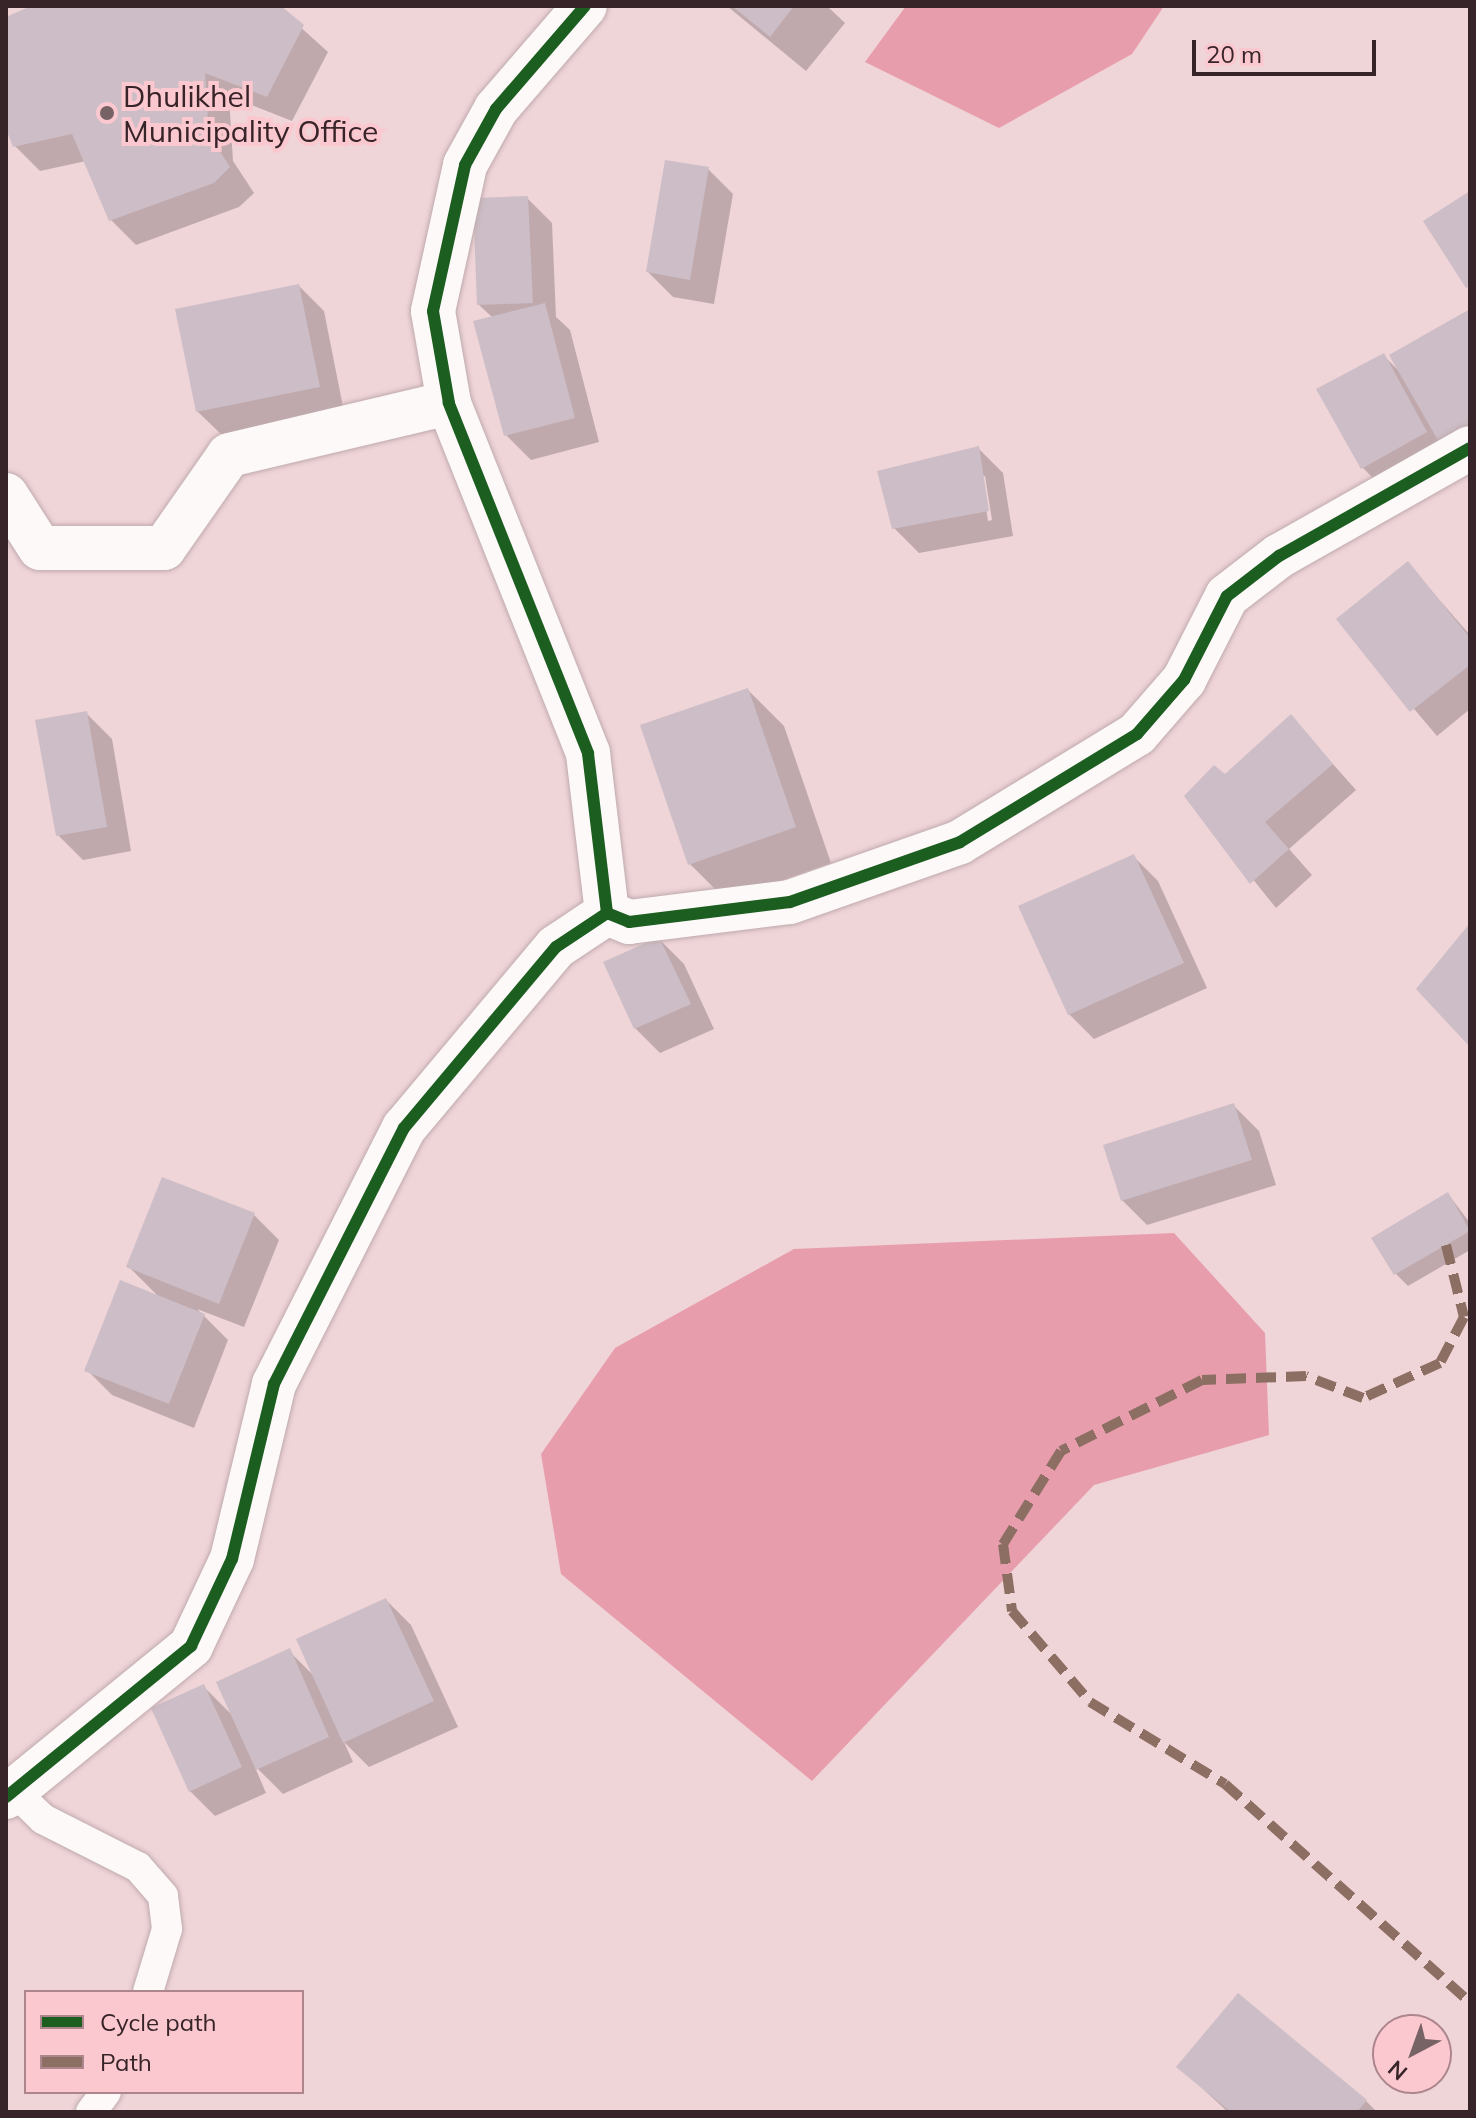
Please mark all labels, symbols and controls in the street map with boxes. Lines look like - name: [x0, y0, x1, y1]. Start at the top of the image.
- scale bar: [1196, 24, 1380, 74]
- text: 20 m: [1206, 39, 1262, 69]
- place label: Dhulikhel Municipality Office: [123, 78, 378, 148]
- marker: Dhulikhel Municipality Office: [98, 104, 116, 122]
- legend: [24, 1990, 304, 2094]
- text: Cycle path: [100, 2007, 217, 2037]
- north arrow: [1372, 2014, 1452, 2094]
- text: Path: [100, 2047, 152, 2077]
- text: N: [1382, 2055, 1413, 2087]

